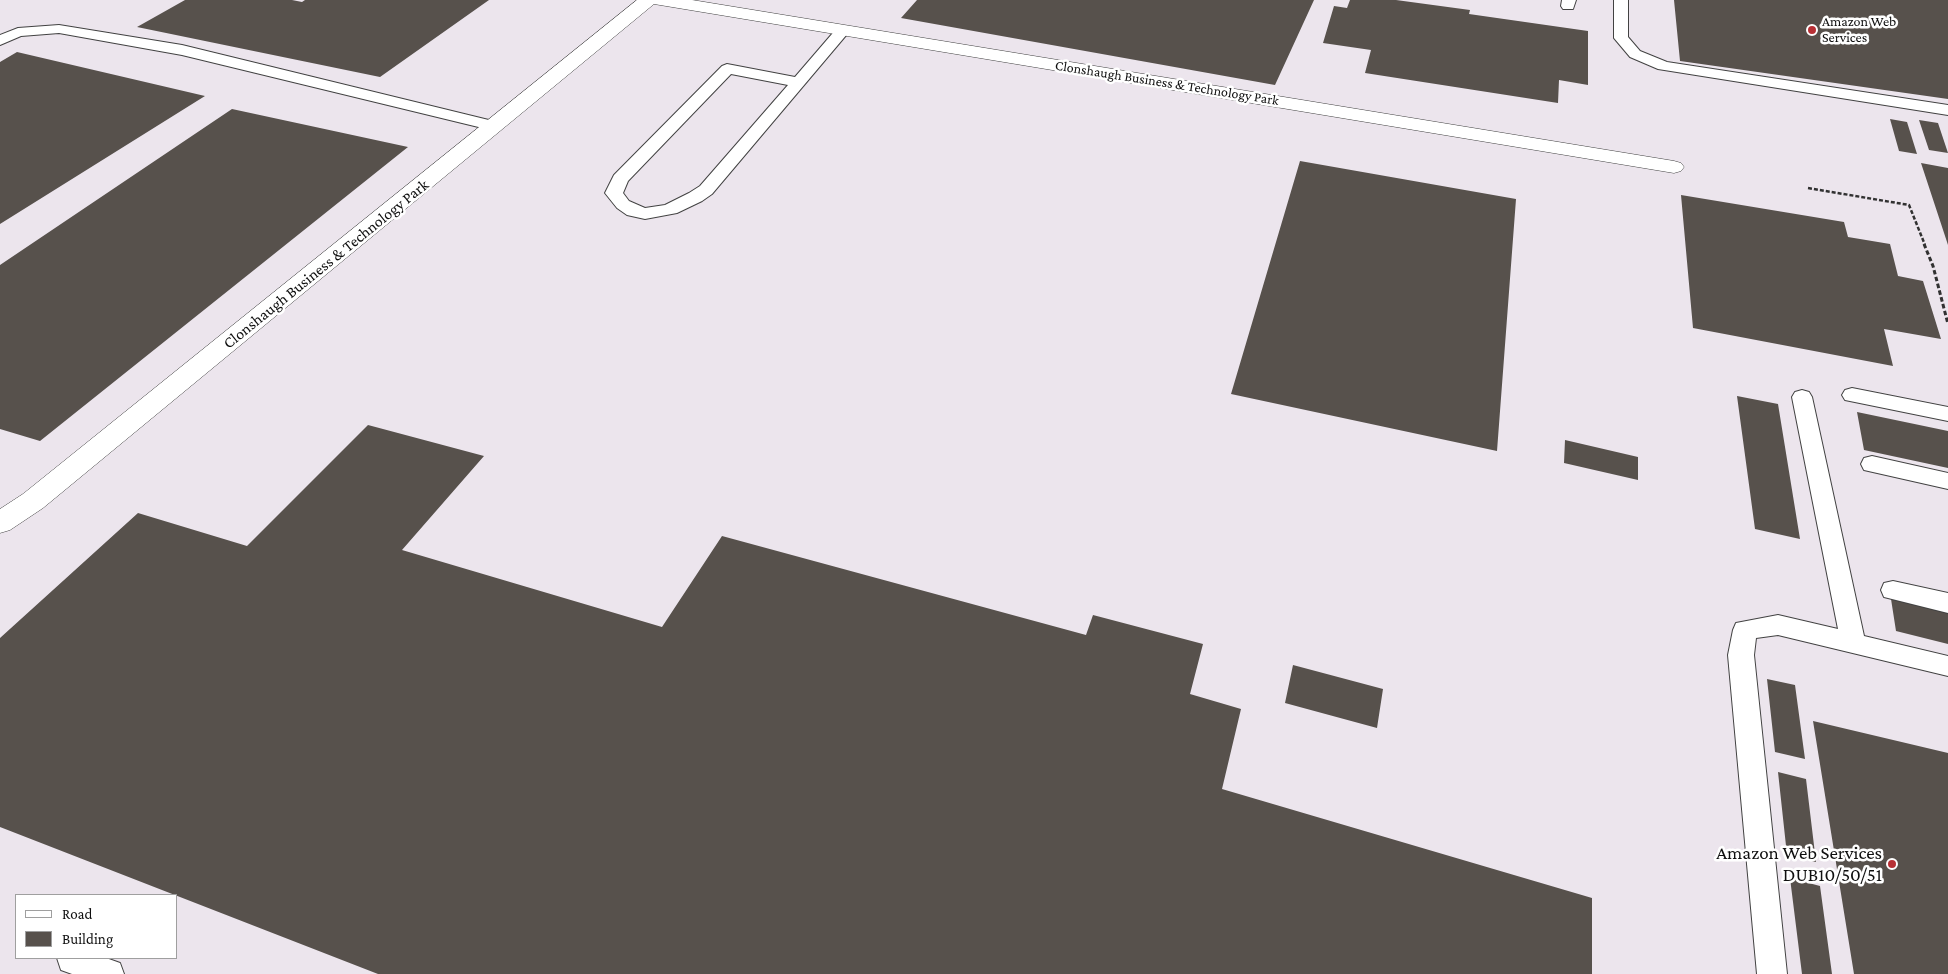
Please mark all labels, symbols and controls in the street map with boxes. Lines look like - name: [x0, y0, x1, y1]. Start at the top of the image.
- place label: Amazon Web Services: [1822, 14, 1896, 46]
- marker: Amazon Web Services: [1806, 24, 1818, 36]
- street label: Clonshaugh Business & Technology Park: [1054, 57, 1280, 109]
- street label: Clonshaugh Business & Technology Park: [219, 175, 433, 353]
- place label: Amazon Web Services DUB10/50/51: [1716, 842, 1882, 886]
- marker: Amazon Web Services DUB10/50/51: [1886, 858, 1898, 870]
- legend: [15, 894, 178, 959]
- text: Road: [62, 906, 92, 922]
- text: Building: [62, 931, 113, 947]

